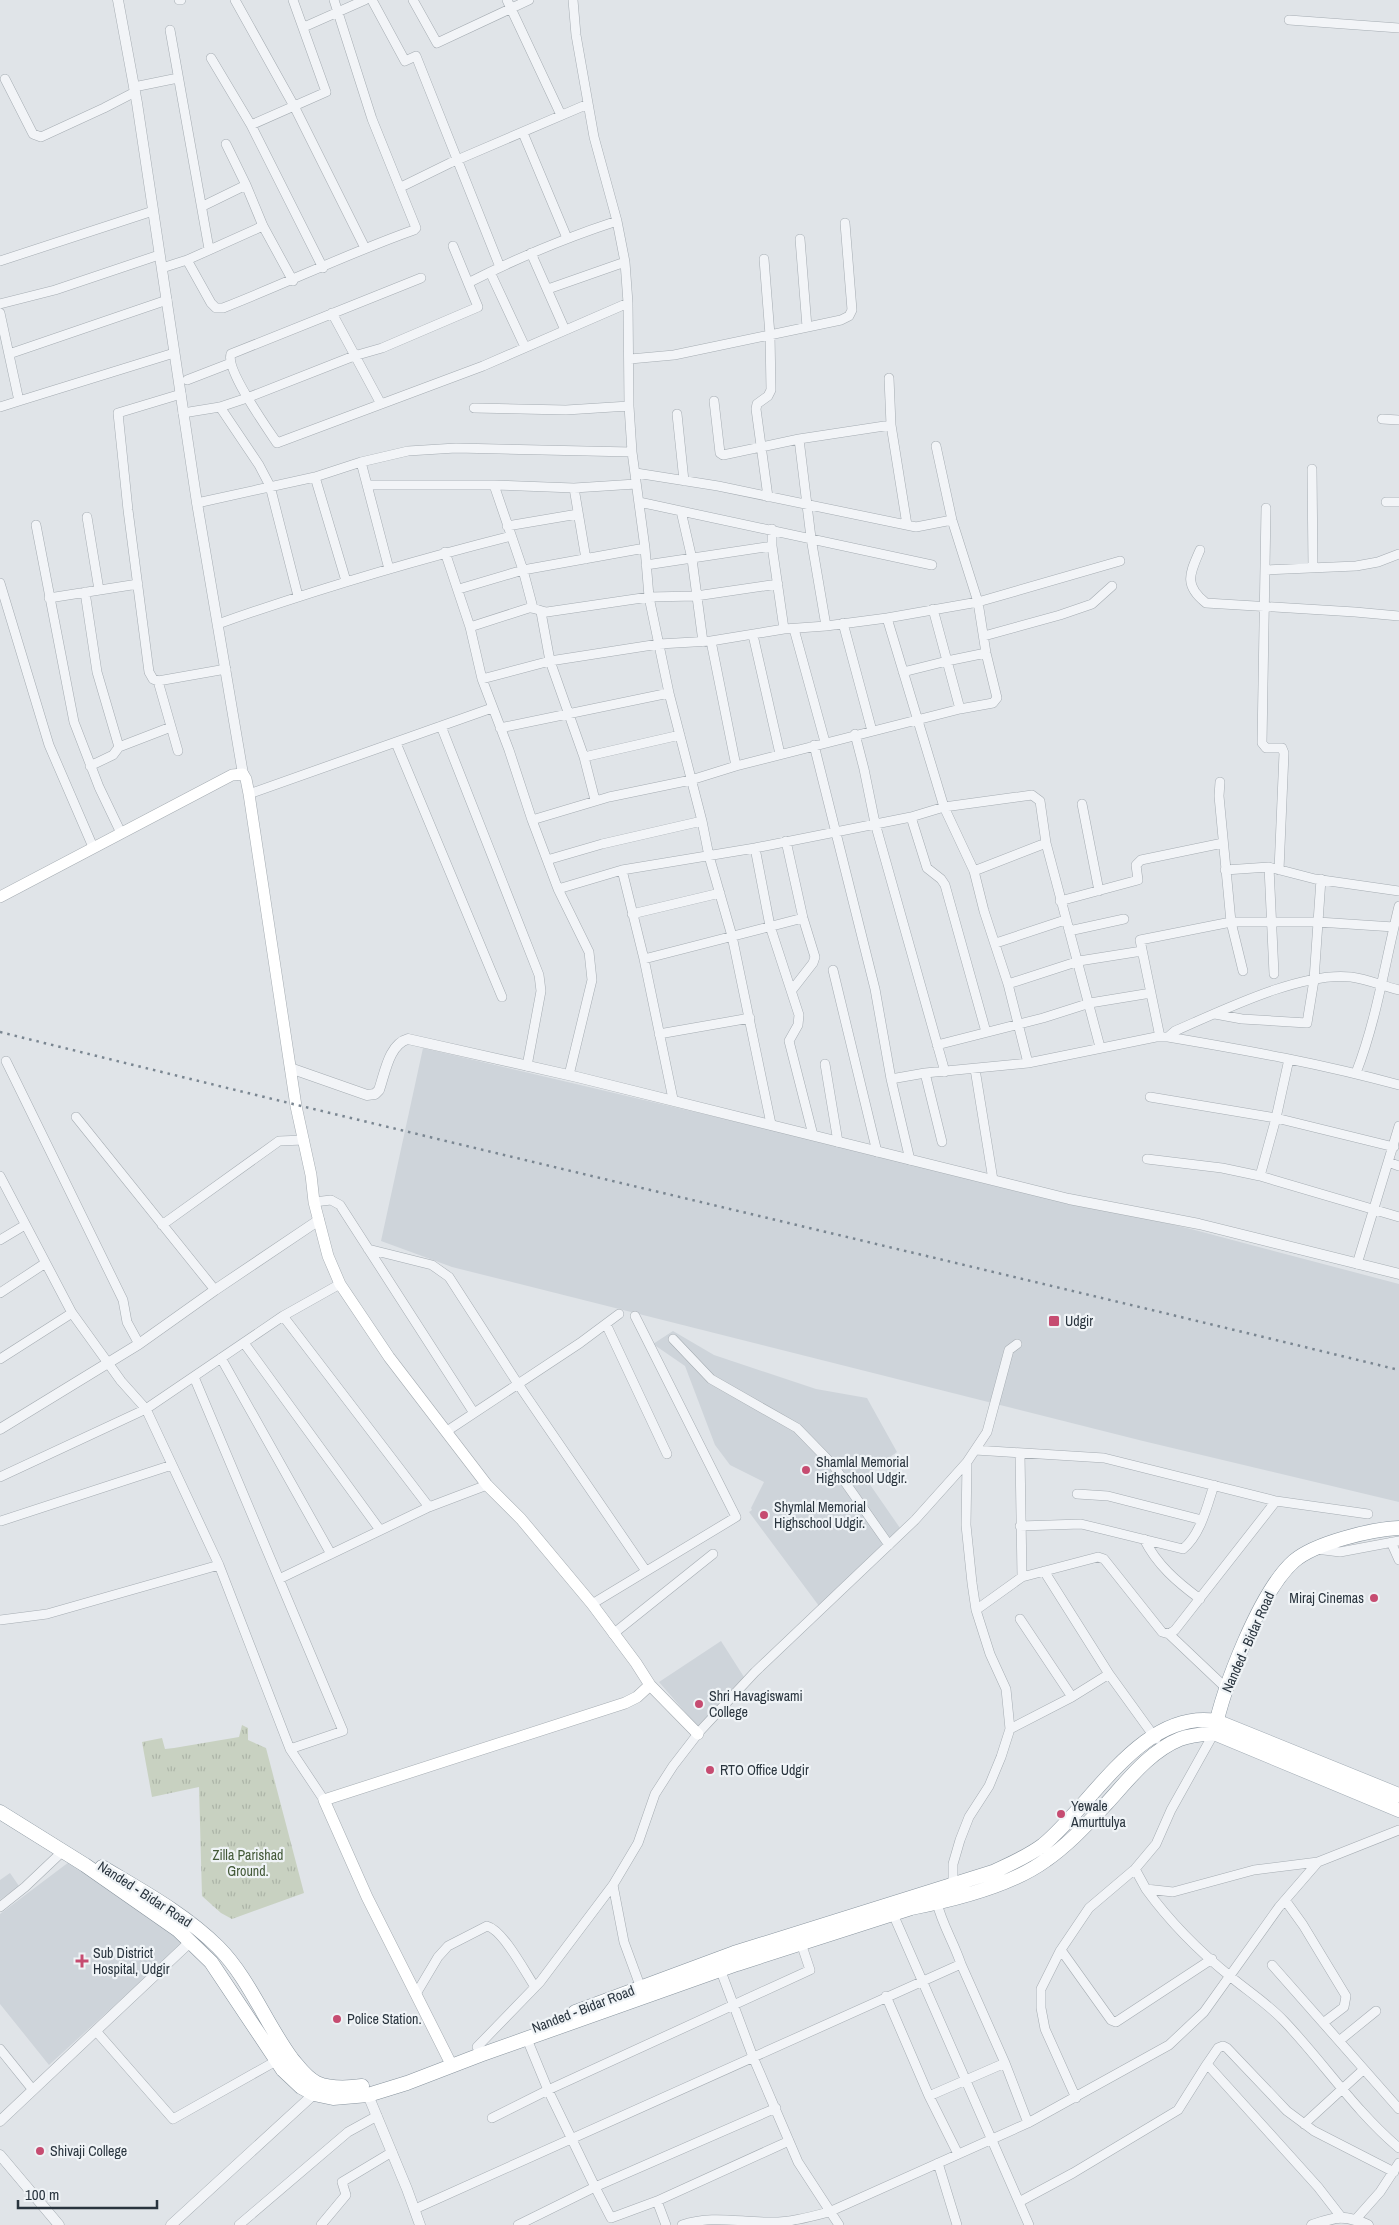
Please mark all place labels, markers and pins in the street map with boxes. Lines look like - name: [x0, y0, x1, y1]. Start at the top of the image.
- place label: Udgir: [1065, 1312, 1093, 1330]
- marker: Udgir: [1047, 1314, 1061, 1328]
- place label: Shamlal Memorial Highschool Udgir.: [816, 1453, 909, 1487]
- marker: Shamlal Memorial Highschool Udgir.: [800, 1464, 812, 1476]
- place label: Shymlal Memorial Highschool Udgir.: [774, 1498, 866, 1532]
- marker: Shymlal Memorial Highschool Udgir.: [758, 1509, 770, 1521]
- place label: Miraj Cinemas: [1289, 1589, 1364, 1607]
- marker: Miraj Cinemas: [1368, 1592, 1380, 1604]
- place label: Shri Havagiswami College: [709, 1687, 803, 1721]
- marker: Shri Havagiswami College: [693, 1698, 705, 1710]
- place label: RTO Office Udgir: [720, 1761, 809, 1779]
- marker: RTO Office Udgir: [704, 1764, 716, 1776]
- place label: Yewale Amurttulya: [1070, 1797, 1126, 1831]
- marker: Yewale Amurttulya: [1055, 1808, 1067, 1820]
- place label: Sub District Hospital, Udgir: [93, 1944, 170, 1978]
- marker: Sub District Hospital, Udgir: [75, 1954, 89, 1968]
- place label: Police Station.: [347, 2010, 422, 2028]
- marker: Police Station.: [331, 2013, 343, 2025]
- place label: Shivaji College: [50, 2142, 127, 2160]
- marker: Shivaji College: [34, 2145, 46, 2157]

